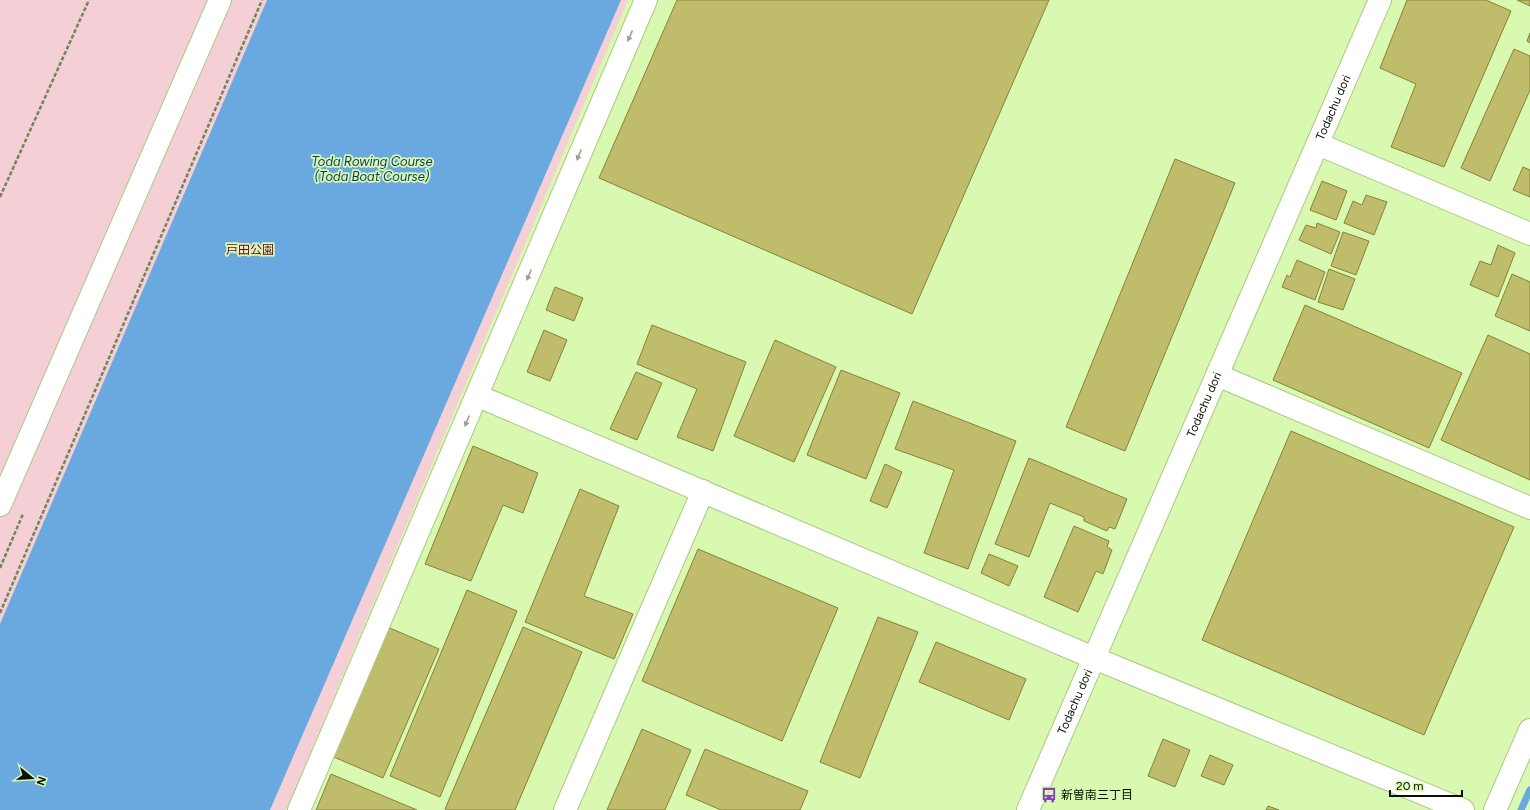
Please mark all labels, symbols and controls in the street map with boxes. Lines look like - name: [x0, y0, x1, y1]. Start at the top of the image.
- one-way arrow: [627, 30, 633, 41]
- street label: Todachu dori: [1313, 73, 1354, 142]
- one-way arrow: [575, 150, 581, 162]
- water label: Toda Rowing Course (Toda Boat Course): [311, 154, 433, 184]
- park label: 戸田公園: [226, 243, 274, 257]
- one-way arrow: [525, 270, 531, 282]
- street label: Todachu dori: [1184, 370, 1224, 439]
- one-way arrow: [464, 415, 470, 426]
- street label: Todachu dori: [1055, 667, 1095, 737]
- north arrow: [12, 758, 52, 798]
- scale bar: [1390, 772, 1462, 798]
- text: N: [34, 775, 49, 787]
- text: 20 m: [1396, 779, 1424, 793]
- bus stop icon: 新曽南三丁目: [1040, 786, 1058, 804]
- place label: 新曽南三丁目: [1061, 788, 1133, 802]

